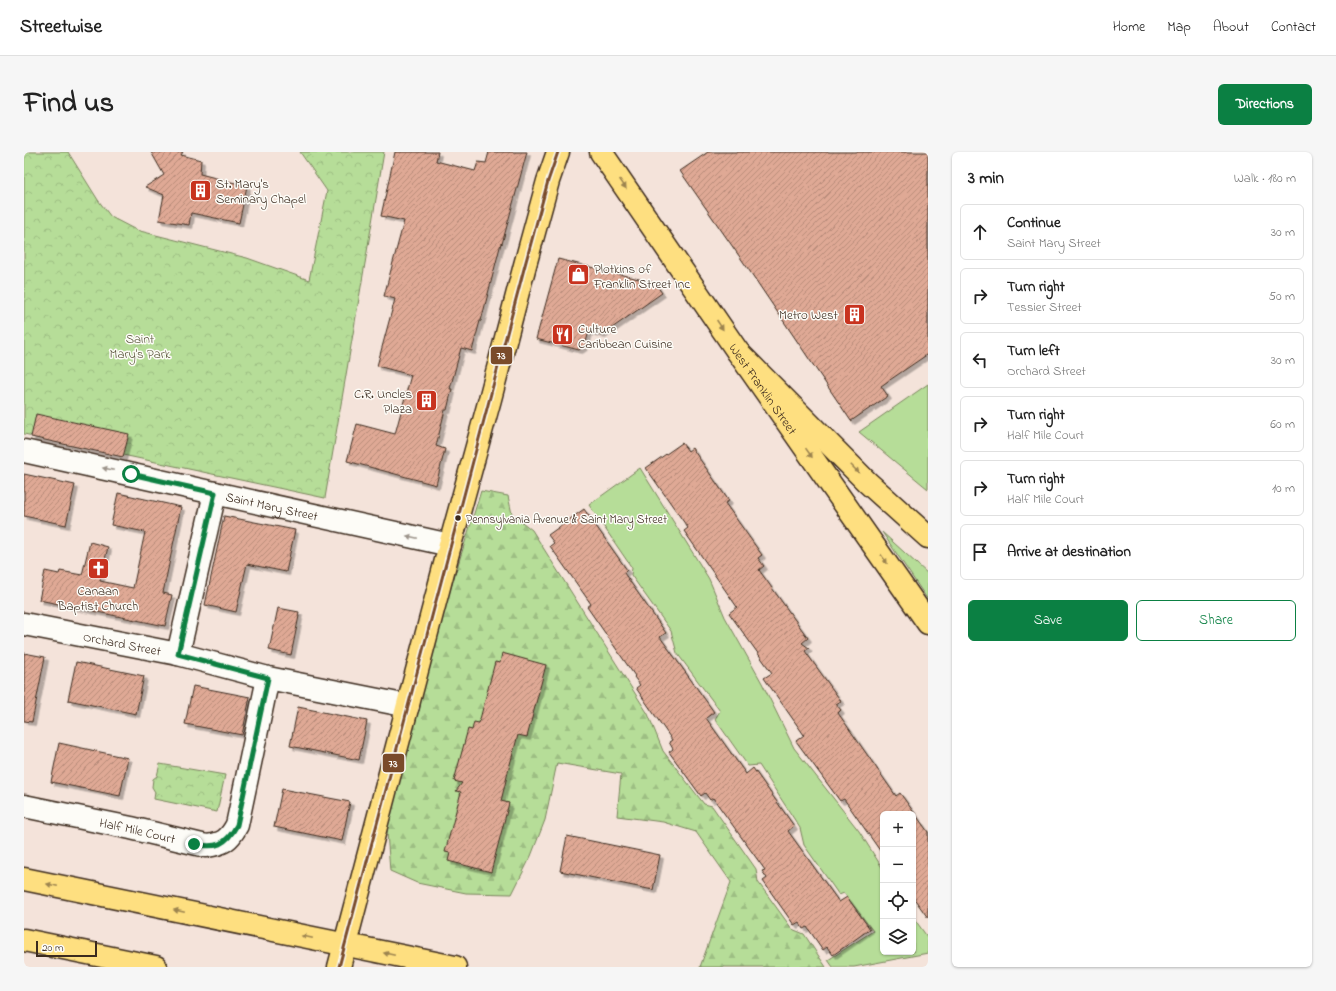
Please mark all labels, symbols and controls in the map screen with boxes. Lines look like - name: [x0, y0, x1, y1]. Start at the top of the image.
- text: Streetwise: [20, 14, 102, 41]
- text: Home: [1113, 17, 1145, 38]
- text: Map: [1167, 17, 1191, 38]
- text: About: [1213, 17, 1249, 38]
- text: Contact: [1271, 17, 1316, 38]
- text: Find us: [24, 84, 114, 125]
- button: Directions: [1218, 84, 1312, 125]
- text: 3 min: [968, 166, 1004, 191]
- text: Walk · 180 m: [1234, 169, 1296, 188]
- place label: St. Mary's Seminary Chapel: [216, 175, 306, 210]
- building icon: St. Mary's Seminary Chapel: [187, 177, 213, 203]
- one-way arrow: [620, 178, 627, 190]
- text: Continue: [1007, 212, 1061, 234]
- icon: ahead: [969, 221, 991, 243]
- text: 30 m: [1271, 223, 1295, 242]
- text: Saint Mary Street: [1007, 234, 1101, 253]
- place label: Plotkins of Franklin Street Inc: [593, 260, 690, 294]
- shop icon: Plotkins of Franklin Street Inc: [566, 262, 592, 288]
- text: Turn right: [1007, 276, 1065, 298]
- icon: right: [969, 285, 991, 307]
- text: 50 m: [1269, 287, 1295, 306]
- text: Tessier Street: [1007, 298, 1082, 317]
- building icon: Metro West: [841, 301, 867, 327]
- place label: Metro West: [779, 306, 839, 325]
- place label: Culture Caribbean Cuisine: [578, 320, 673, 354]
- one-way arrow: [716, 320, 724, 331]
- restaurant icon: Culture Caribbean Cuisine: [550, 322, 576, 348]
- park label: Saint Mary's Park: [110, 330, 171, 365]
- street label: West Franklin Street: [724, 340, 801, 439]
- text: Turn left: [1007, 340, 1060, 362]
- line badge: 73: [490, 346, 513, 365]
- text: 73: [496, 348, 506, 364]
- icon: left: [969, 349, 991, 371]
- text: 30 m: [1271, 351, 1295, 370]
- text: Orchard Street: [1007, 362, 1086, 381]
- place label: C.R. Uncles Plaza: [354, 385, 412, 419]
- building icon: C.R. Uncles Plaza: [414, 387, 440, 413]
- text: Turn right: [1007, 404, 1065, 426]
- icon: right: [969, 413, 991, 435]
- text: 60 m: [1270, 415, 1295, 434]
- text: Half Mile Court: [1007, 426, 1084, 445]
- one-way arrow: [805, 448, 813, 458]
- one-way arrow: [850, 464, 859, 474]
- route start: [122, 465, 140, 483]
- one-way arrow: [101, 466, 114, 472]
- text: Turn right: [1007, 468, 1065, 490]
- icon: right: [969, 477, 991, 499]
- text: 10 m: [1272, 479, 1295, 498]
- street label: Saint Mary Street: [224, 488, 320, 527]
- text: Half Mile Court: [1007, 490, 1084, 509]
- place label: Pennsylvania Avenue & Saint Mary Street: [466, 511, 667, 530]
- marker: Pennsylvania Avenue & Saint Mary Street: [453, 513, 463, 523]
- one-way arrow: [406, 533, 418, 539]
- icon: arrive: [969, 541, 991, 563]
- text: Arrive at destination: [1007, 541, 1131, 563]
- one-way arrow: [880, 554, 888, 565]
- church icon: Canaan Baptist Church: [85, 555, 111, 581]
- place label: Canaan Baptist Church: [57, 582, 138, 616]
- button: Save: [968, 600, 1128, 641]
- button: Share: [1136, 600, 1296, 641]
- street label: Orchard Street: [81, 628, 163, 662]
- line badge: 73: [382, 753, 405, 773]
- text: 73: [388, 756, 398, 772]
- map controls: [880, 811, 916, 955]
- button: +: [880, 811, 916, 847]
- street label: Half Mile Court: [98, 814, 178, 849]
- route end: [185, 835, 203, 853]
- button: −: [880, 847, 916, 883]
- one-way arrow: [46, 881, 58, 887]
- button: locate: [880, 883, 916, 919]
- one-way arrow: [173, 907, 185, 913]
- button: layers: [880, 919, 916, 955]
- one-way arrow: [300, 933, 313, 939]
- scale bar: [36, 939, 97, 958]
- text: 20 m: [42, 940, 64, 956]
- one-way arrow: [383, 950, 395, 956]

